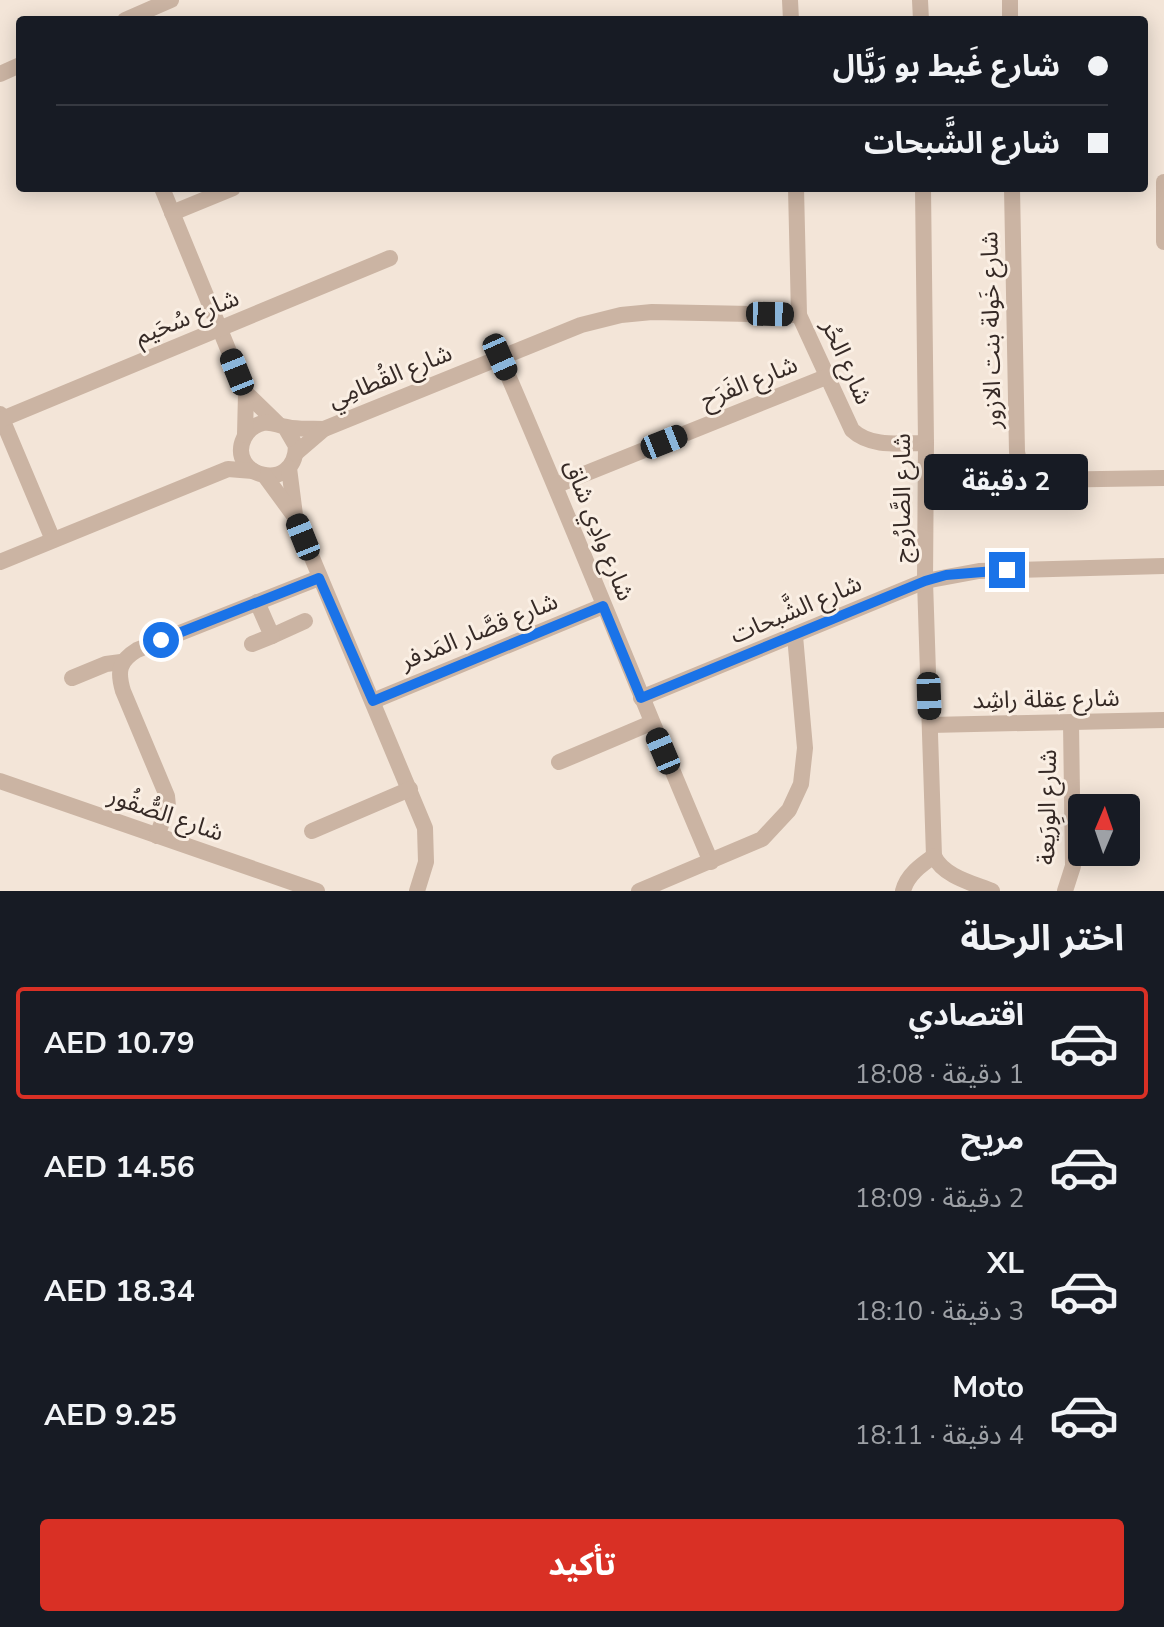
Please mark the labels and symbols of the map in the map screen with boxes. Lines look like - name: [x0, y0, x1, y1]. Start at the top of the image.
- street label: شارع خَولة بنت الازور: [973, 231, 1010, 430]
- street label: شارع سُحَيم: [130, 282, 244, 353]
- car: [746, 302, 794, 326]
- street label: شارع الحُر: [813, 314, 880, 410]
- car: [479, 330, 521, 384]
- street label: شارع القُطامِي: [323, 336, 458, 418]
- car: [217, 345, 257, 399]
- street label: شارع الفَرَح: [696, 348, 802, 417]
- car: [637, 422, 691, 462]
- street label: شارع الصَّارُوج: [886, 433, 919, 563]
- callout: 2 دقيقة: [925, 454, 1089, 510]
- street label: شارع وادِي شاق: [554, 455, 642, 606]
- car: [283, 510, 323, 564]
- route end: [989, 552, 1025, 588]
- street label: شارع الشَّبحات: [724, 564, 867, 652]
- street label: شارع قصَّار المَدفر: [395, 585, 563, 678]
- route start: [143, 622, 179, 658]
- car: [916, 672, 942, 720]
- street label: شارع عِقلة راشِد: [972, 682, 1120, 717]
- car: [643, 724, 683, 778]
- street label: شارع الوِرَيعة: [1030, 749, 1067, 865]
- street label: شارع الصُّقُور: [103, 778, 228, 850]
- north arrow: [1068, 794, 1140, 866]

